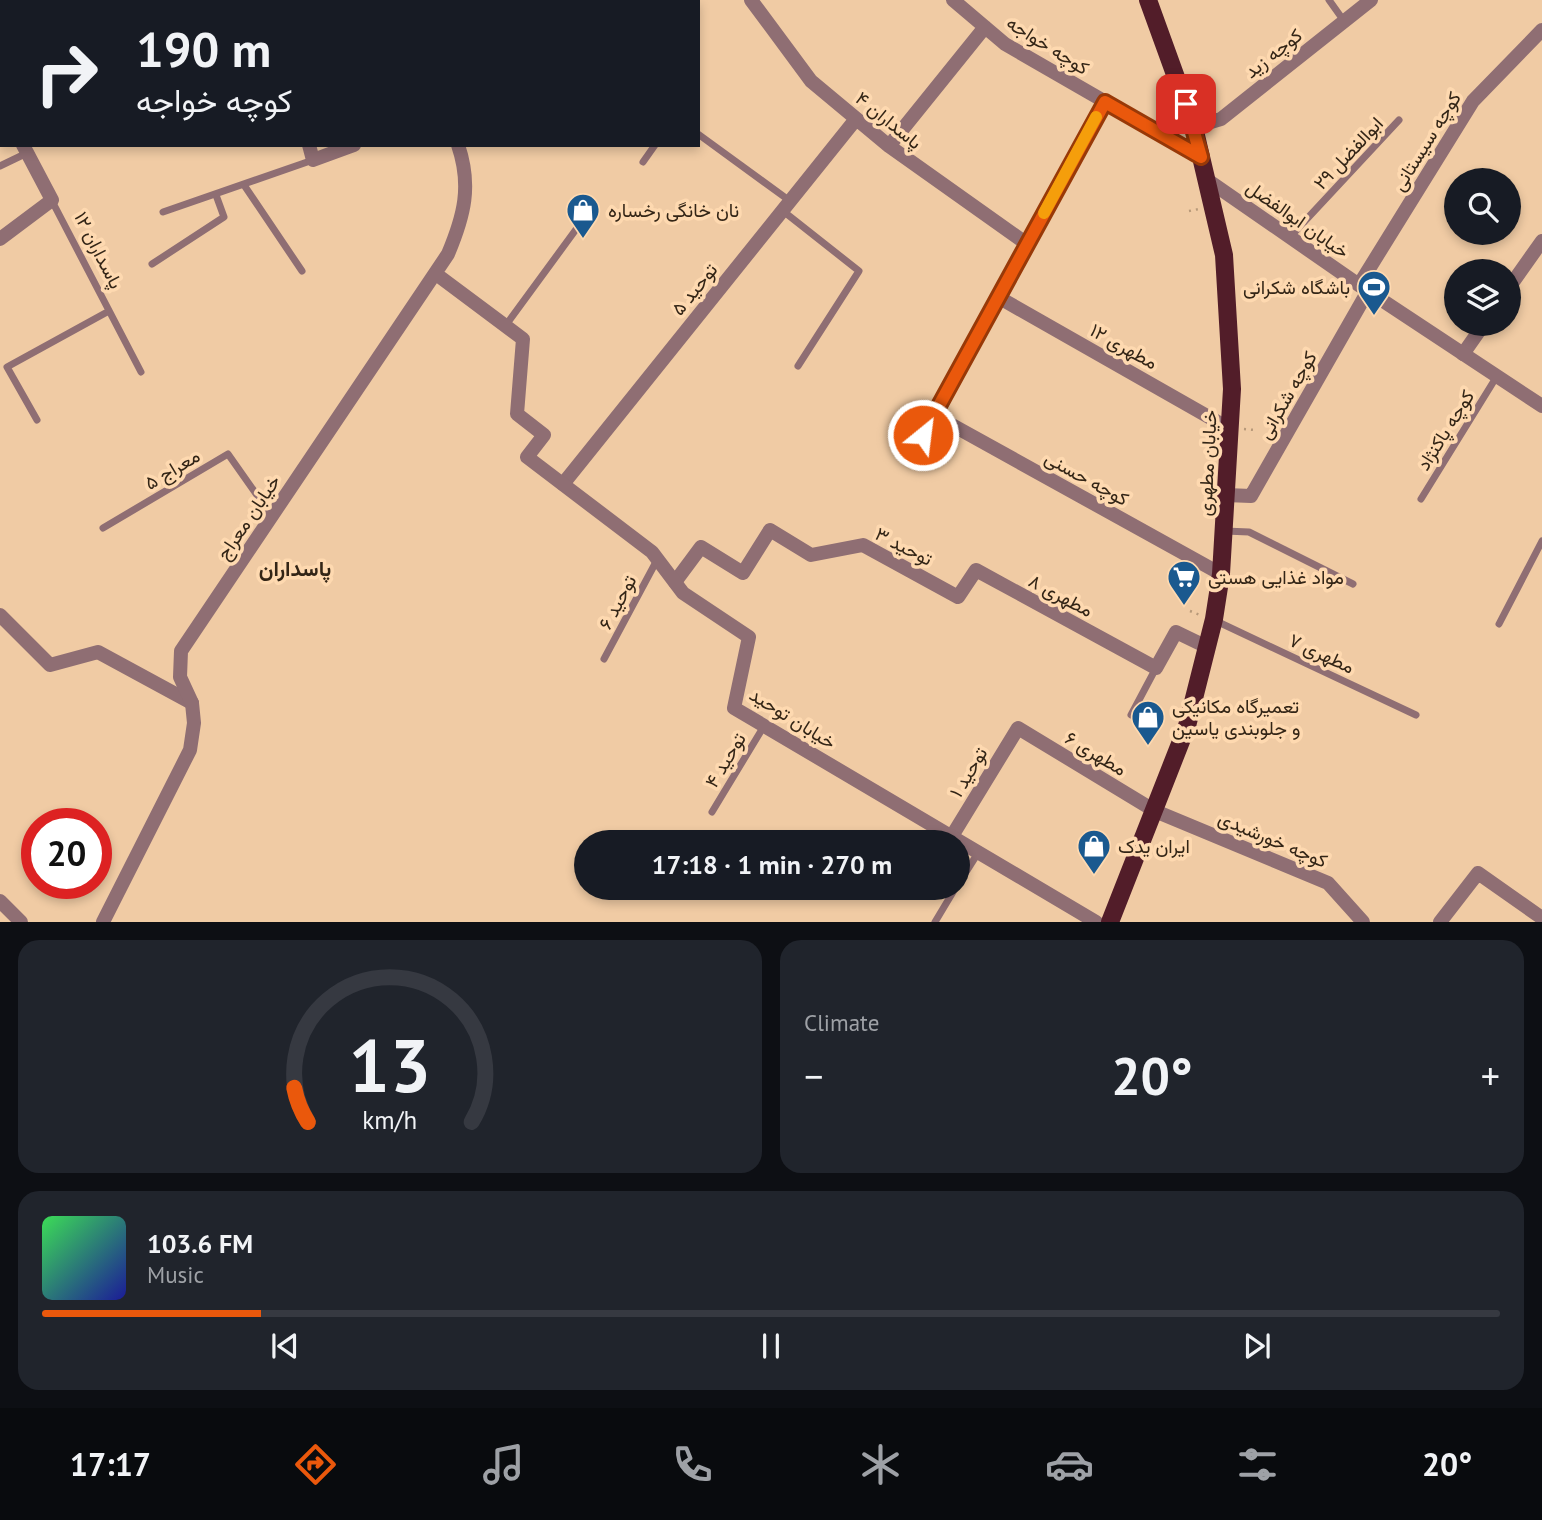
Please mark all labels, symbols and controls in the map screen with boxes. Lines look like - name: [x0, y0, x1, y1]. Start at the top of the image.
- street label: کوچه خواجه: [1001, 10, 1094, 81]
- text: 190 m: [136, 17, 271, 81]
- street label: کوچه زید: [1239, 23, 1308, 85]
- icon: right: [21, 28, 112, 119]
- pin: [1156, 74, 1216, 134]
- text: کوچه خواجه: [136, 79, 292, 121]
- icon: arrive: [1167, 85, 1205, 123]
- street label: پاسداران ۴: [850, 86, 927, 156]
- street label: کوچه سیستانی: [1386, 87, 1468, 196]
- street label: ابوالفضل ۲۹: [1308, 112, 1388, 194]
- map controls: [1444, 168, 1521, 336]
- button: search: [1444, 168, 1521, 245]
- street label: خیابان ابوالفضل: [1242, 175, 1354, 263]
- shop icon: نان خانگی رخساره: [564, 191, 602, 240]
- place label: نان خانگی رخساره: [608, 198, 739, 222]
- street label: پاسداران ۱۲: [68, 207, 129, 293]
- street label: توحید ۵: [666, 258, 722, 320]
- button: layers: [1444, 259, 1521, 336]
- sports icon: باشگاه شکرانی: [1355, 268, 1393, 317]
- place label: باشگاه شکرانی: [1243, 275, 1350, 299]
- street label: مطهری ۱۲: [1086, 318, 1162, 374]
- street label: کوچه شکرانی: [1252, 347, 1323, 444]
- street label: کوچه پاکنژاد: [1411, 385, 1481, 476]
- position arrow: [886, 398, 960, 472]
- street label: خیابان مطهری: [1192, 409, 1222, 517]
- street label: معراج ۵: [140, 443, 205, 496]
- street label: کوچه حسنی: [1040, 445, 1133, 513]
- street label: خیابان معراج: [211, 470, 286, 565]
- street label: توحید ۳: [871, 521, 937, 571]
- district label: پاسداران: [259, 555, 331, 583]
- supermarket icon: مواد غذایی هستی: [1165, 558, 1203, 607]
- place label: مواد غذایی هستی: [1208, 565, 1344, 589]
- street label: مطهری ۸: [1025, 568, 1097, 622]
- street label: توحید ۶: [593, 570, 641, 633]
- street label: مطهری ۷: [1285, 627, 1359, 679]
- street label: خیابان توحید: [745, 682, 841, 754]
- place label: تعمیرگاه مکانیکی و جلوبندی یاسین: [1172, 694, 1300, 740]
- shop icon: تعمیرگاه مکانیکی و جلوبندی یاسین: [1129, 698, 1167, 747]
- street label: مطهری ۶: [1061, 725, 1131, 781]
- street label: توحید ۴: [699, 728, 751, 792]
- street label: توحید ۱: [944, 742, 992, 802]
- street label: کوچه خورشیدی: [1214, 805, 1331, 875]
- speed limit sign: 20: [21, 808, 112, 899]
- shop icon: ایران یدک: [1075, 827, 1113, 876]
- place label: ایران یدک: [1118, 834, 1190, 858]
- text: 17:18 · 1 min · 270 m: [652, 848, 892, 881]
- text: Climate: [804, 1008, 879, 1037]
- text: 13: [349, 1019, 431, 1113]
- text: 20°: [1111, 1042, 1193, 1109]
- text: −: [804, 1051, 823, 1100]
- text: +: [1481, 1051, 1500, 1100]
- text: km/h: [363, 1104, 417, 1136]
- text: 103.6 FM: [147, 1227, 253, 1260]
- text: Music: [147, 1260, 204, 1289]
- icon: previous: [266, 1327, 304, 1365]
- icon: pause: [752, 1327, 790, 1365]
- icon: next: [1238, 1327, 1276, 1365]
- icon: directions: [291, 1440, 340, 1489]
- icon: music: [479, 1440, 528, 1489]
- icon: phone: [668, 1440, 717, 1489]
- icon: climate: [856, 1440, 905, 1489]
- icon: car: [1045, 1440, 1094, 1489]
- icon: filters: [1233, 1440, 1282, 1489]
- text: 17:17: [70, 1443, 151, 1485]
- text: 20°: [1422, 1443, 1472, 1485]

